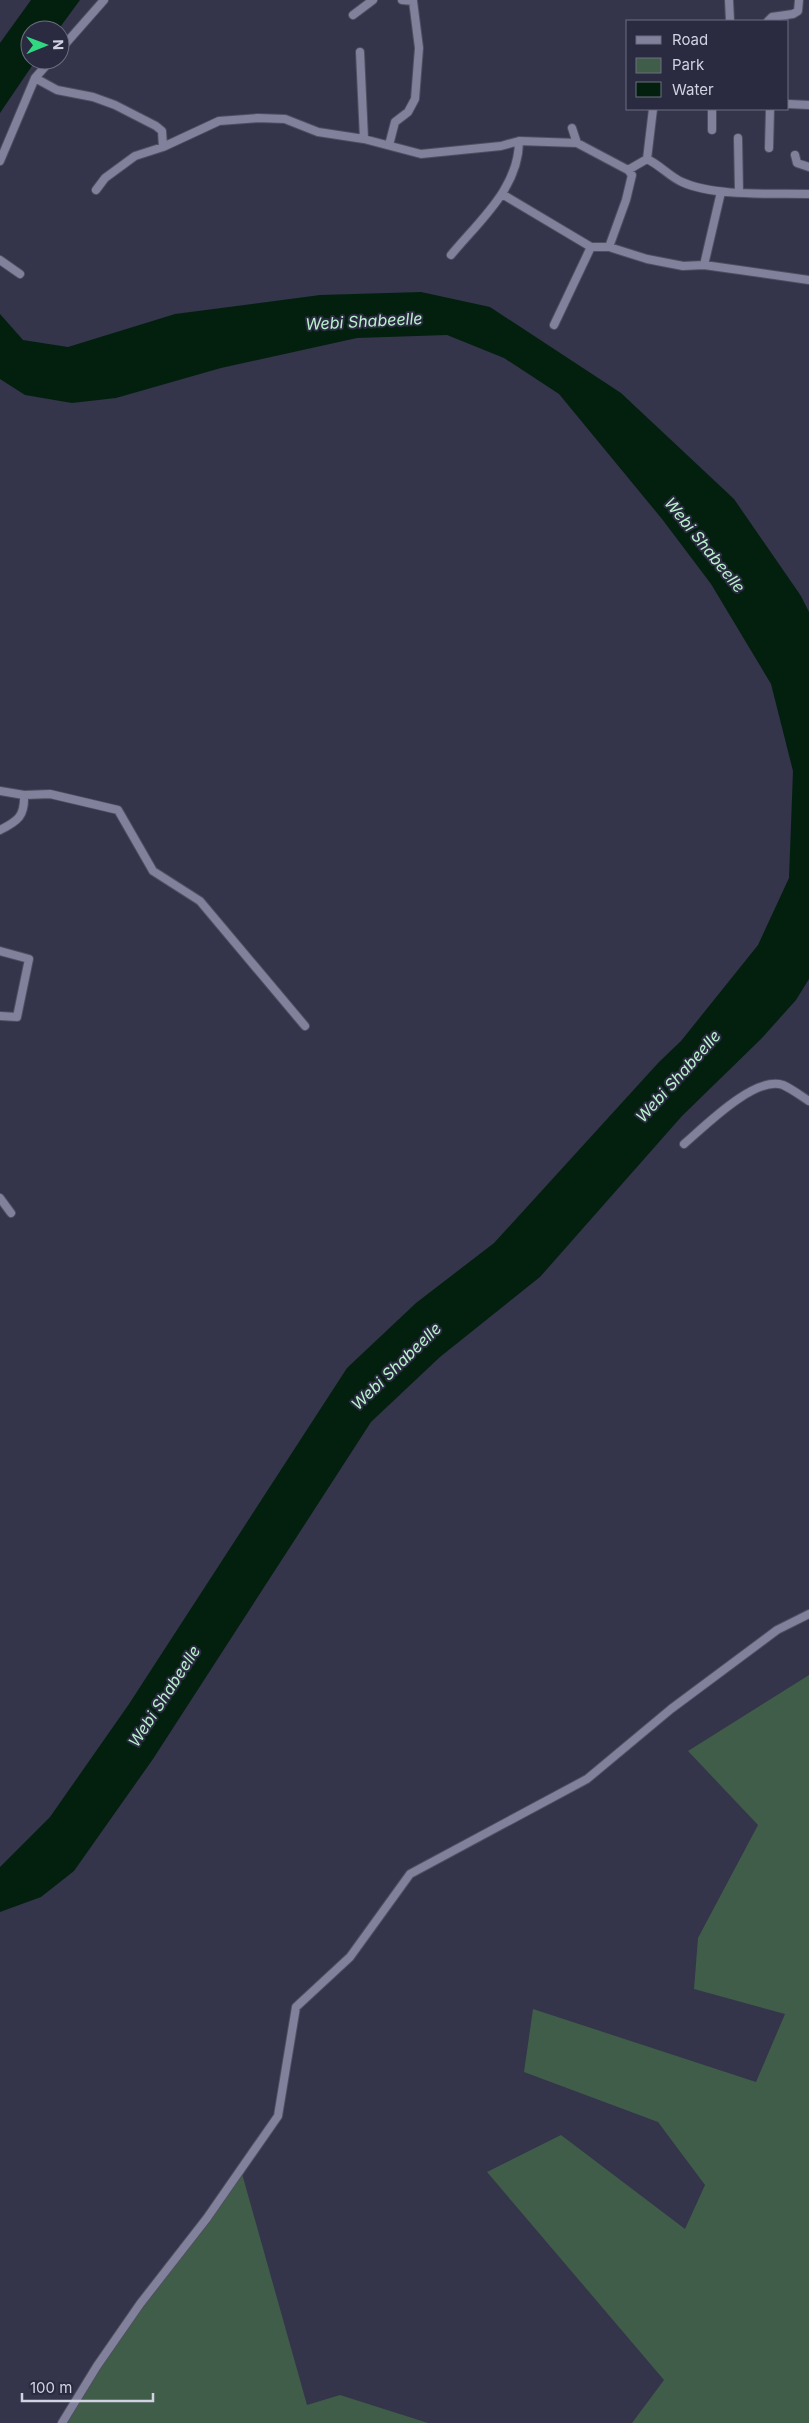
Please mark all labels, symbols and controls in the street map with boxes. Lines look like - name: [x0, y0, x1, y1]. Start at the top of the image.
- north arrow: [20, 20, 70, 70]
- legend: [626, 20, 789, 110]
- text: Road: [672, 30, 708, 49]
- text: N: [50, 39, 67, 50]
- text: Park: [672, 55, 705, 74]
- text: Water: [672, 80, 714, 99]
- water label: Webi Shabeelle: [305, 308, 423, 334]
- water label: Webi Shabeelle: [660, 493, 750, 597]
- water label: Webi Shabeelle: [631, 1026, 725, 1126]
- water label: Webi Shabeelle: [347, 1318, 445, 1414]
- water label: Webi Shabeelle: [124, 1641, 204, 1751]
- scale bar: [22, 2370, 154, 2402]
- text: 100 m: [30, 2378, 72, 2397]

